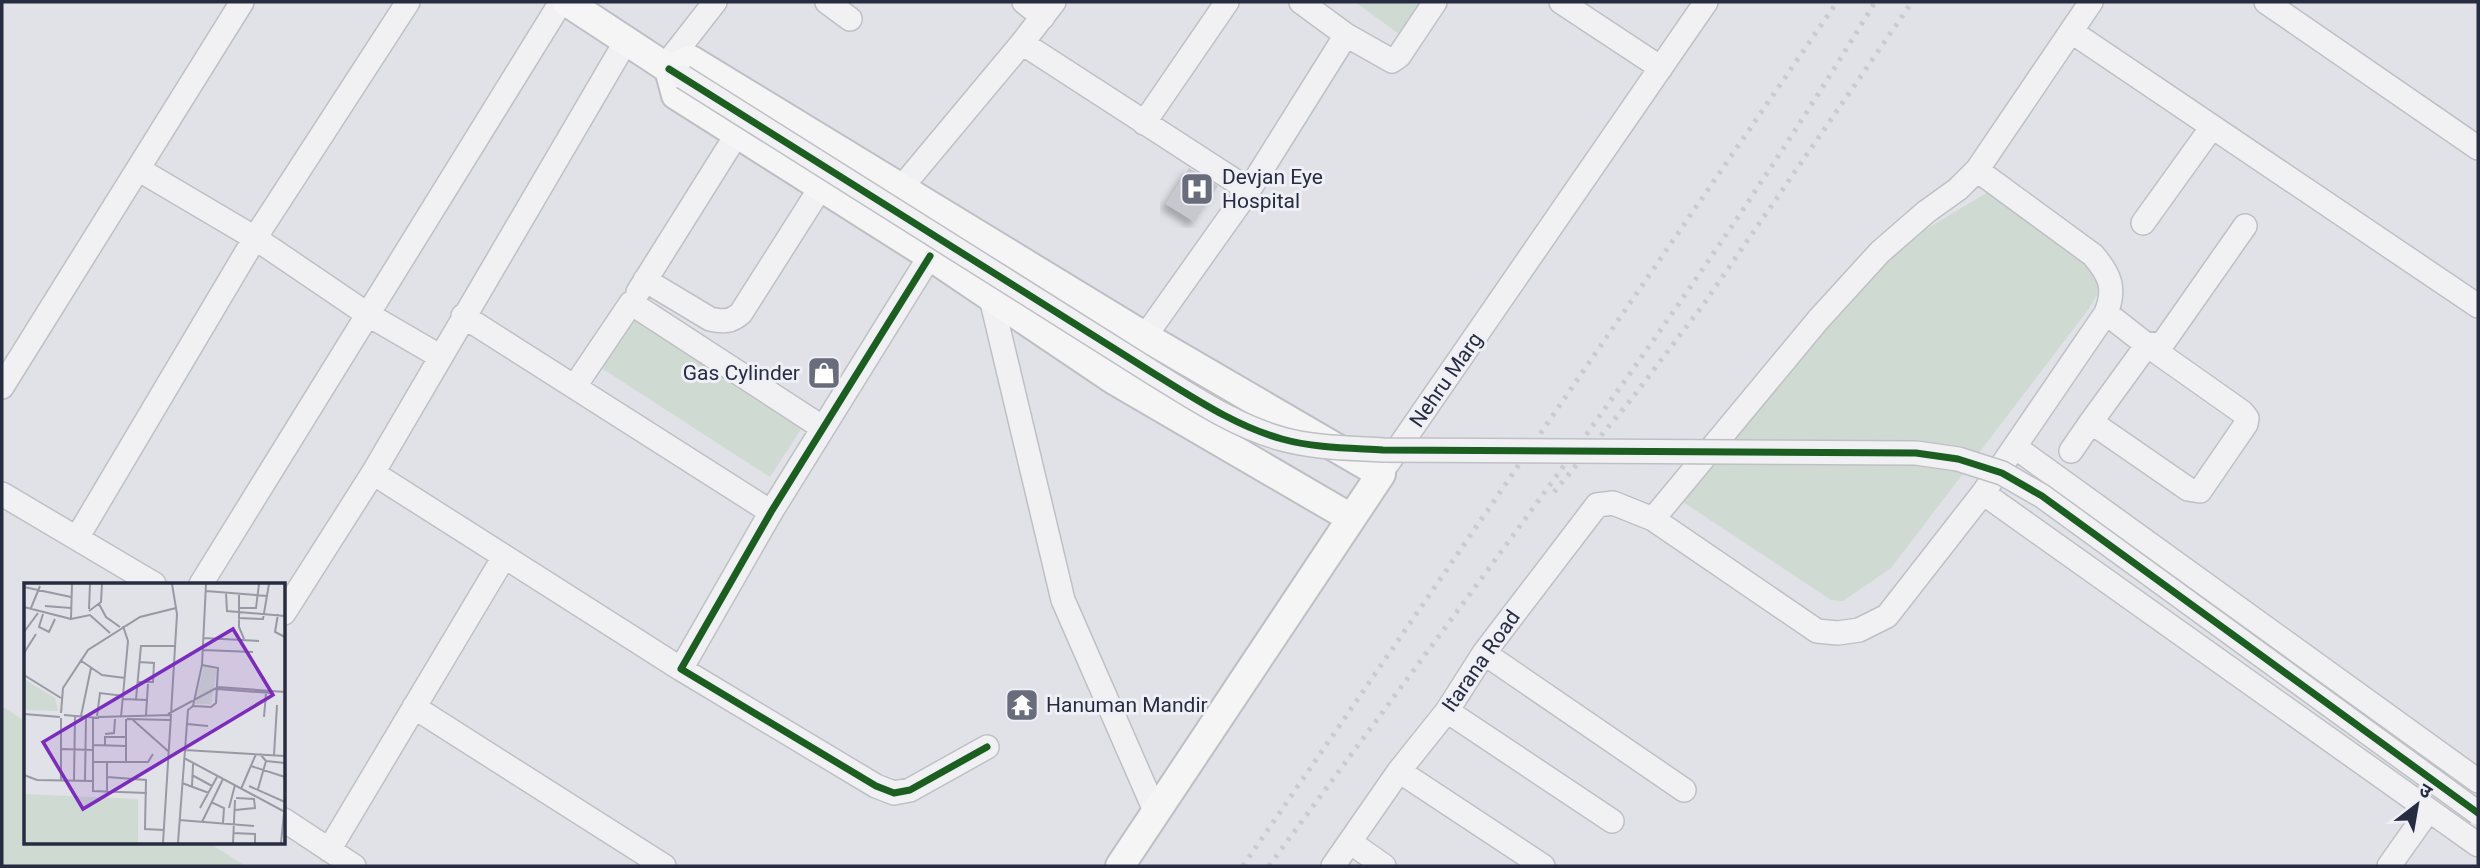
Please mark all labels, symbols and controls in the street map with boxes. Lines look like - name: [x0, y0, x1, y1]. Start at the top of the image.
- place label: Devjan Eye Hospital: [1222, 165, 1323, 213]
- hospital icon: Devjan Eye Hospital: [1178, 170, 1216, 208]
- street label: Nehru Marg: [1405, 328, 1487, 432]
- shop icon: Gas Cylinder: [805, 354, 843, 392]
- place label: Gas Cylinder: [683, 361, 800, 385]
- inset map: [24, 583, 285, 844]
- street label: Itarana Road: [1437, 606, 1525, 716]
- temple icon: Hanuman Mandir: [1003, 686, 1041, 724]
- place label: Hanuman Mandir: [1046, 693, 1208, 717]
- north arrow: [2382, 770, 2452, 840]
- text: उ: [2415, 778, 2437, 804]

